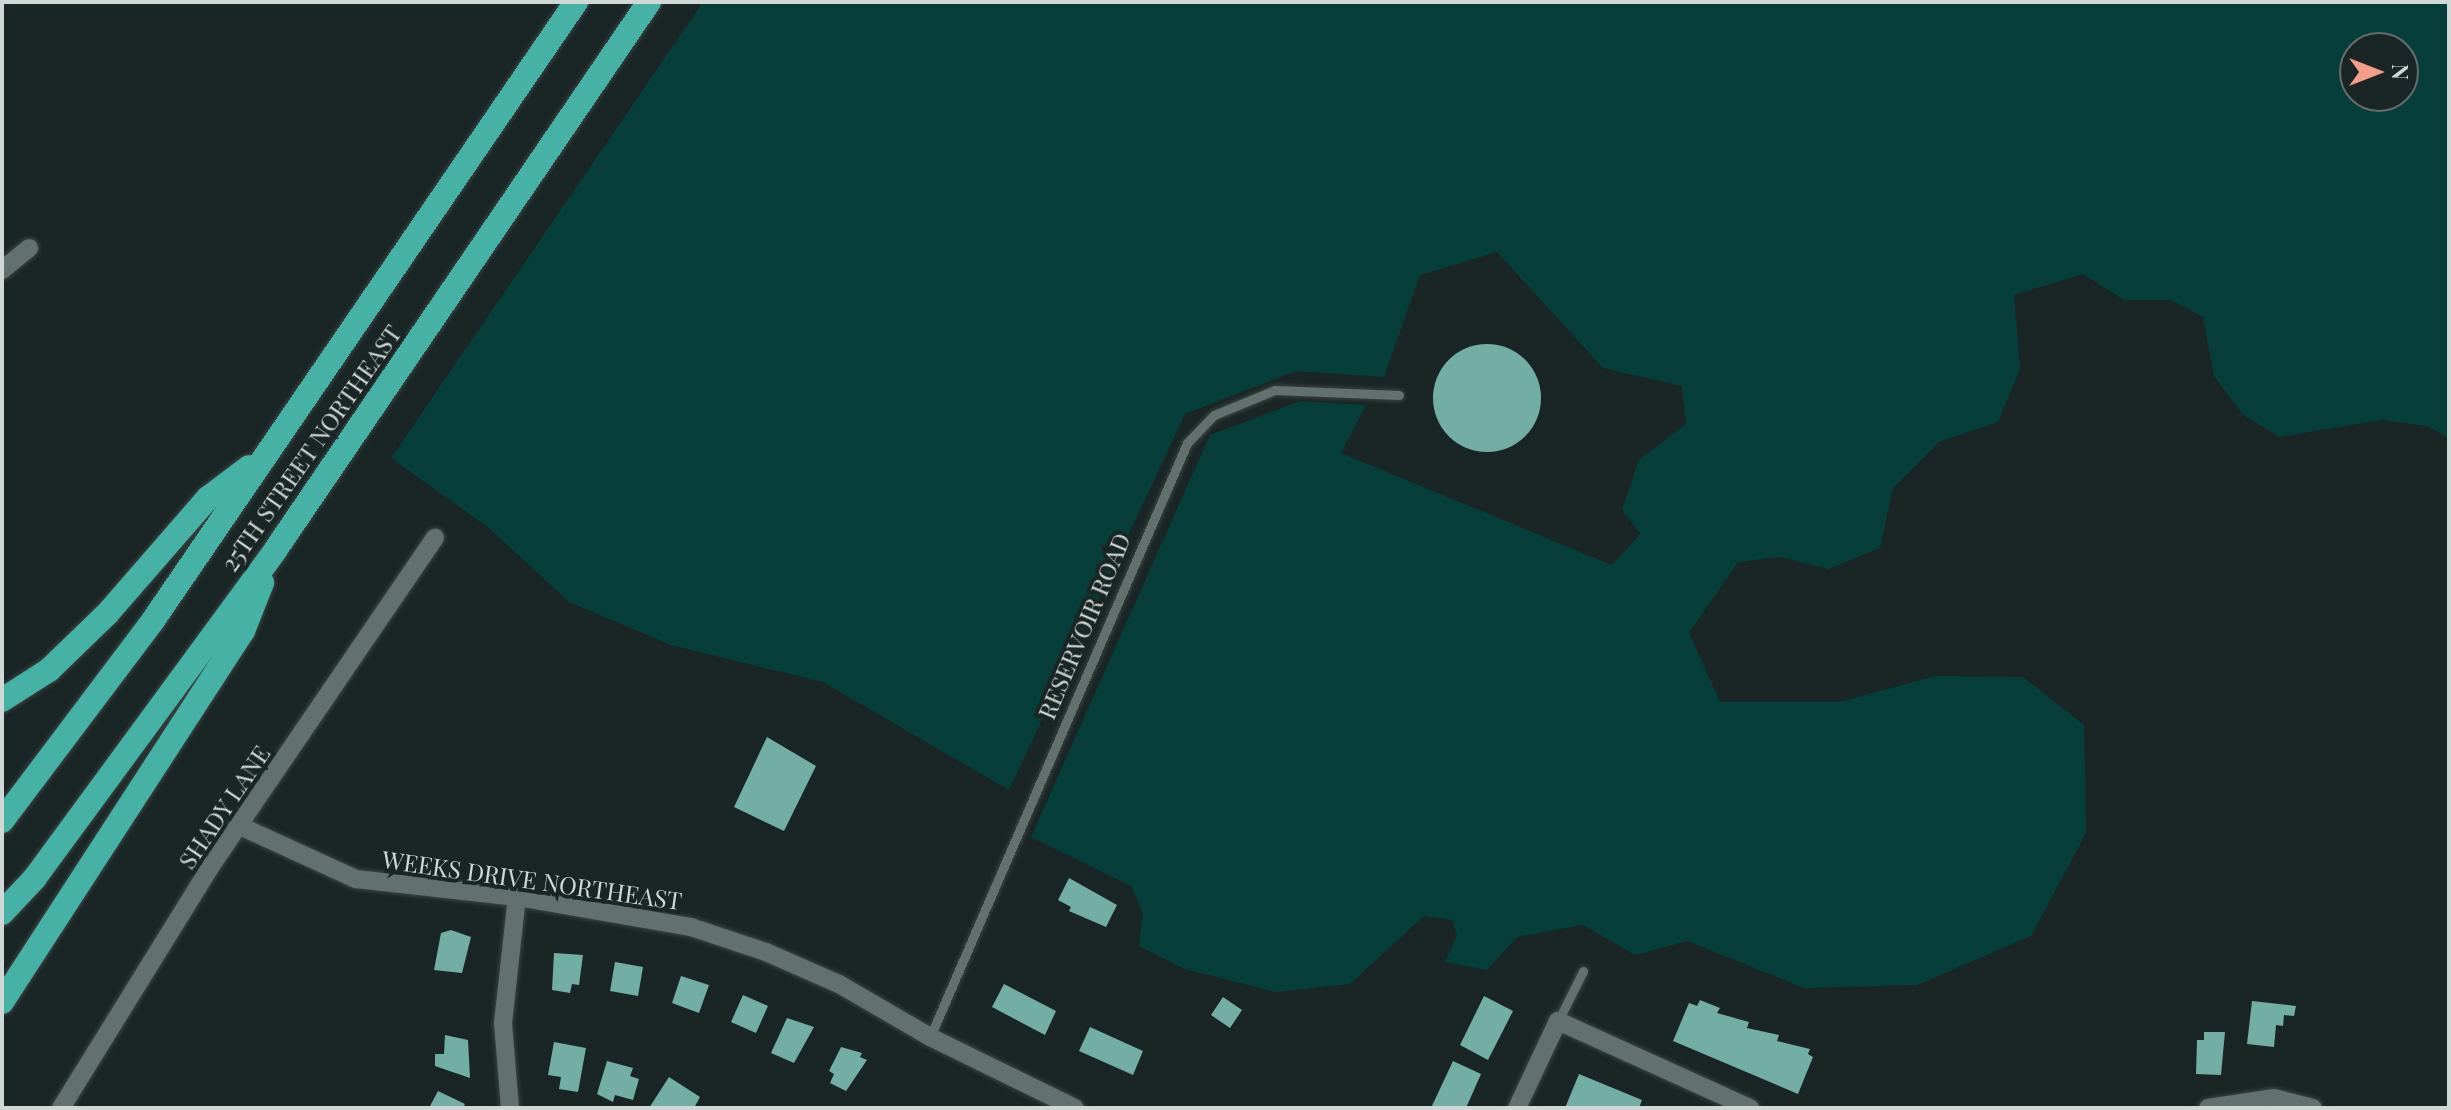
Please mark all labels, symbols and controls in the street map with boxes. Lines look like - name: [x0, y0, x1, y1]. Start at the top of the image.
- north arrow: [2339, 32, 2419, 112]
- text: N: [2386, 64, 2416, 80]
- street label: 25TH STREET NORTHEAST: [215, 319, 407, 577]
- street label: RESERVOIR ROAD: [1032, 528, 1136, 724]
- street label: SHADY LANE: [172, 740, 276, 874]
- street label: WEEKS DRIVE NORTHEAST: [380, 845, 684, 915]

